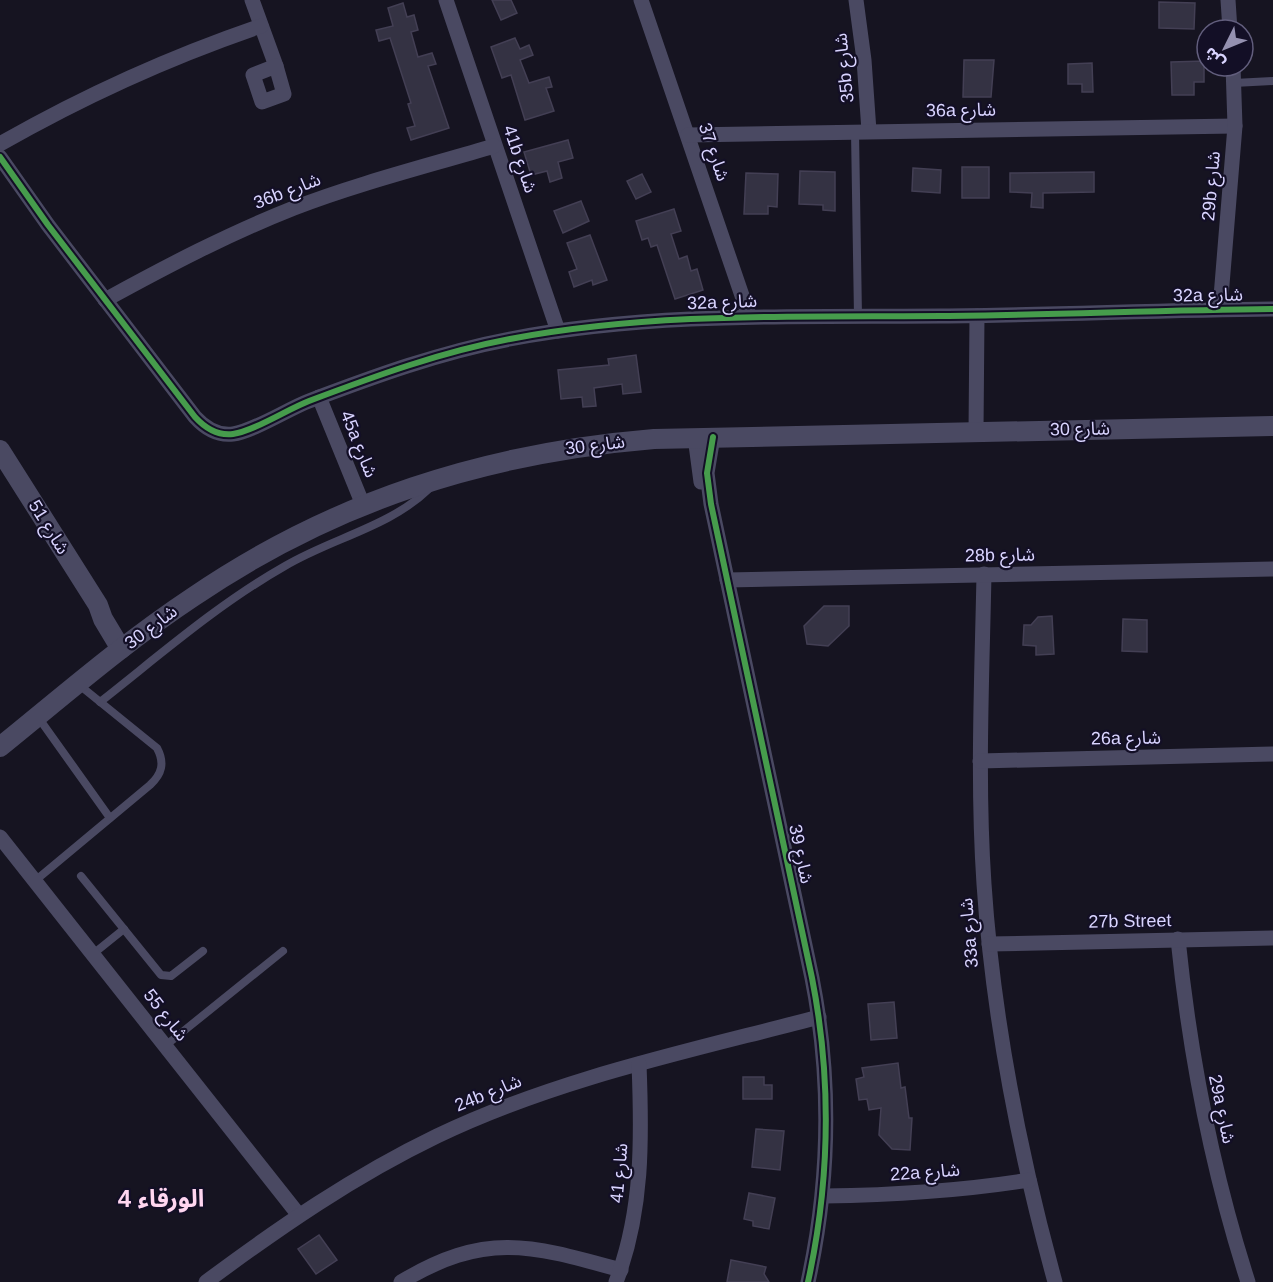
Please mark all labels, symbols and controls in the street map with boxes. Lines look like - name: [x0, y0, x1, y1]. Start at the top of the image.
- north arrow: [1195, 18, 1255, 78]
- street label: 35b شارع: [830, 32, 862, 104]
- text: ش: [1201, 43, 1229, 72]
- street label: 36a شارع: [926, 99, 996, 125]
- street label: شارع 37: [691, 120, 733, 185]
- street label: 41b شارع: [495, 123, 541, 197]
- street label: 29b شارع: [1198, 150, 1228, 222]
- street label: 36b شارع: [251, 169, 325, 217]
- street label: 32a شارع: [1173, 284, 1243, 310]
- street label: 32a شارع: [687, 291, 758, 317]
- street label: 45a شارع: [333, 408, 381, 482]
- street label: شارع 30: [1050, 418, 1110, 444]
- street label: شارع 30: [564, 431, 627, 463]
- street label: شارع 51: [21, 496, 73, 560]
- street label: 28b شارع: [965, 544, 1035, 570]
- street label: شارع 30: [121, 601, 183, 656]
- street label: 26a شارع: [1091, 727, 1161, 753]
- street label: شارع 39: [781, 823, 817, 886]
- street label: 33a شارع: [956, 897, 986, 969]
- street label: 27b Street: [1088, 910, 1172, 932]
- street label: شارع 55: [136, 985, 192, 1047]
- street label: 24b شارع: [452, 1071, 526, 1119]
- street label: 29a شارع: [1201, 1073, 1239, 1146]
- street label: شارع 41: [606, 1142, 636, 1204]
- street label: 22a شارع: [889, 1160, 961, 1188]
- district label: الورقاء 4: [118, 1185, 204, 1213]

